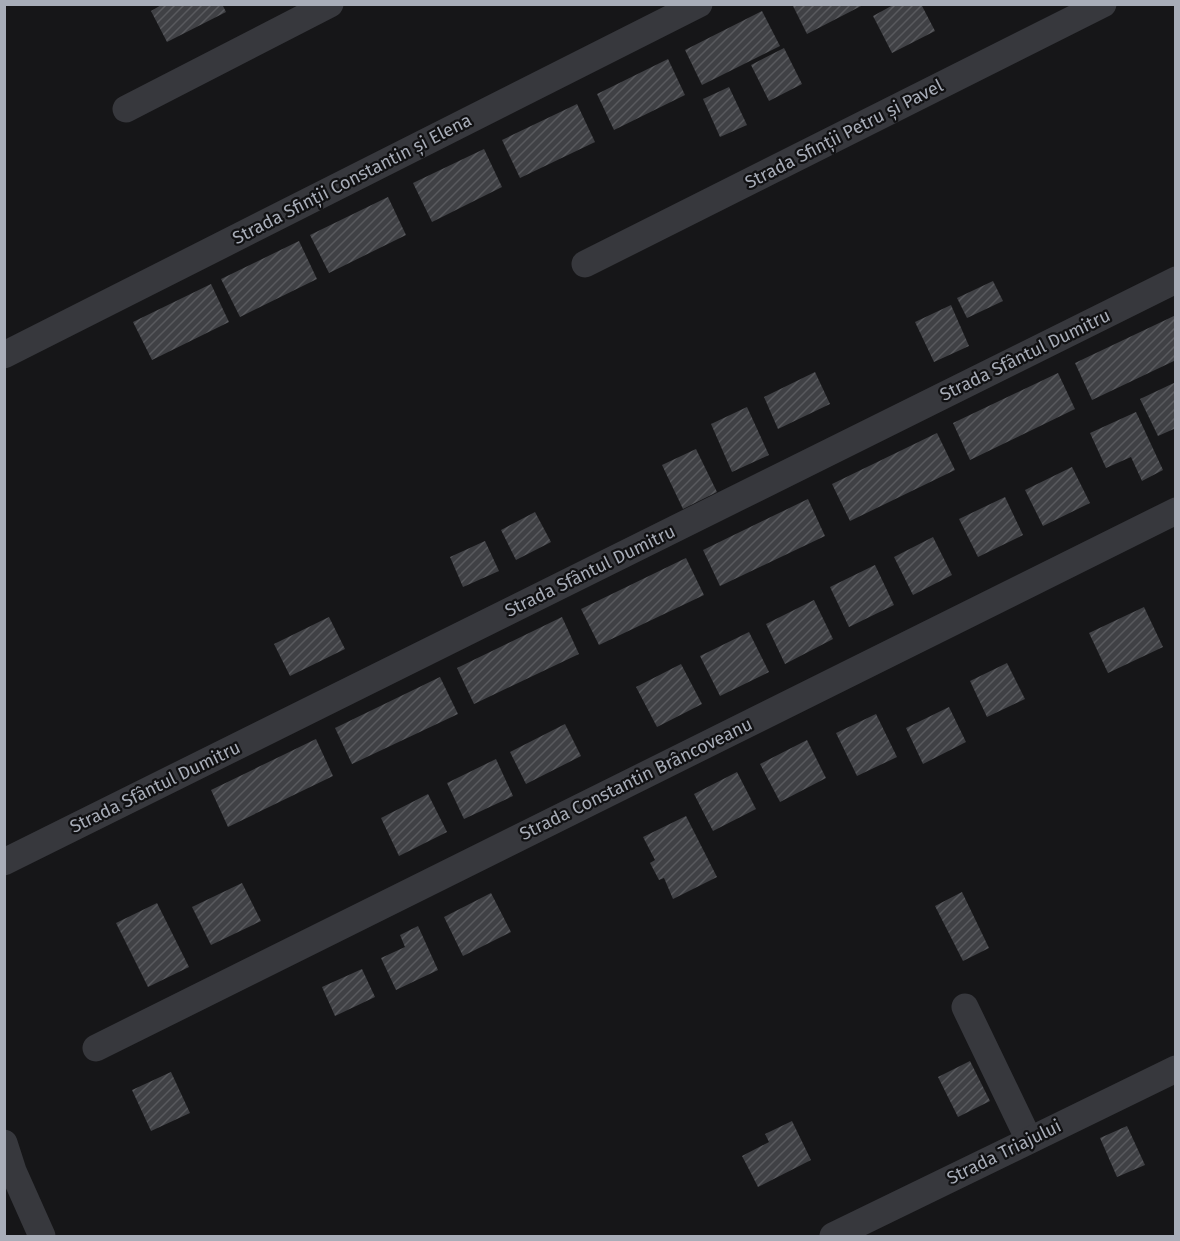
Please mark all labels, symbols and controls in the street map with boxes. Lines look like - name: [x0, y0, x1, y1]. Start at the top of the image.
- street label: Strada Sfinții Petru și Pavel: [741, 74, 947, 194]
- street label: Strada Sfinții Constantin și Elena: [229, 109, 476, 250]
- street label: Strada Sfântul Dumitru: [936, 304, 1114, 406]
- street label: Strada Sfântul Dumitru: [501, 520, 679, 622]
- street label: Strada Constantin Brâncoveanu: [516, 713, 756, 845]
- street label: Strada Sfântul Dumitru: [66, 736, 244, 838]
- street label: Strada Triajului: [943, 1115, 1065, 1189]

